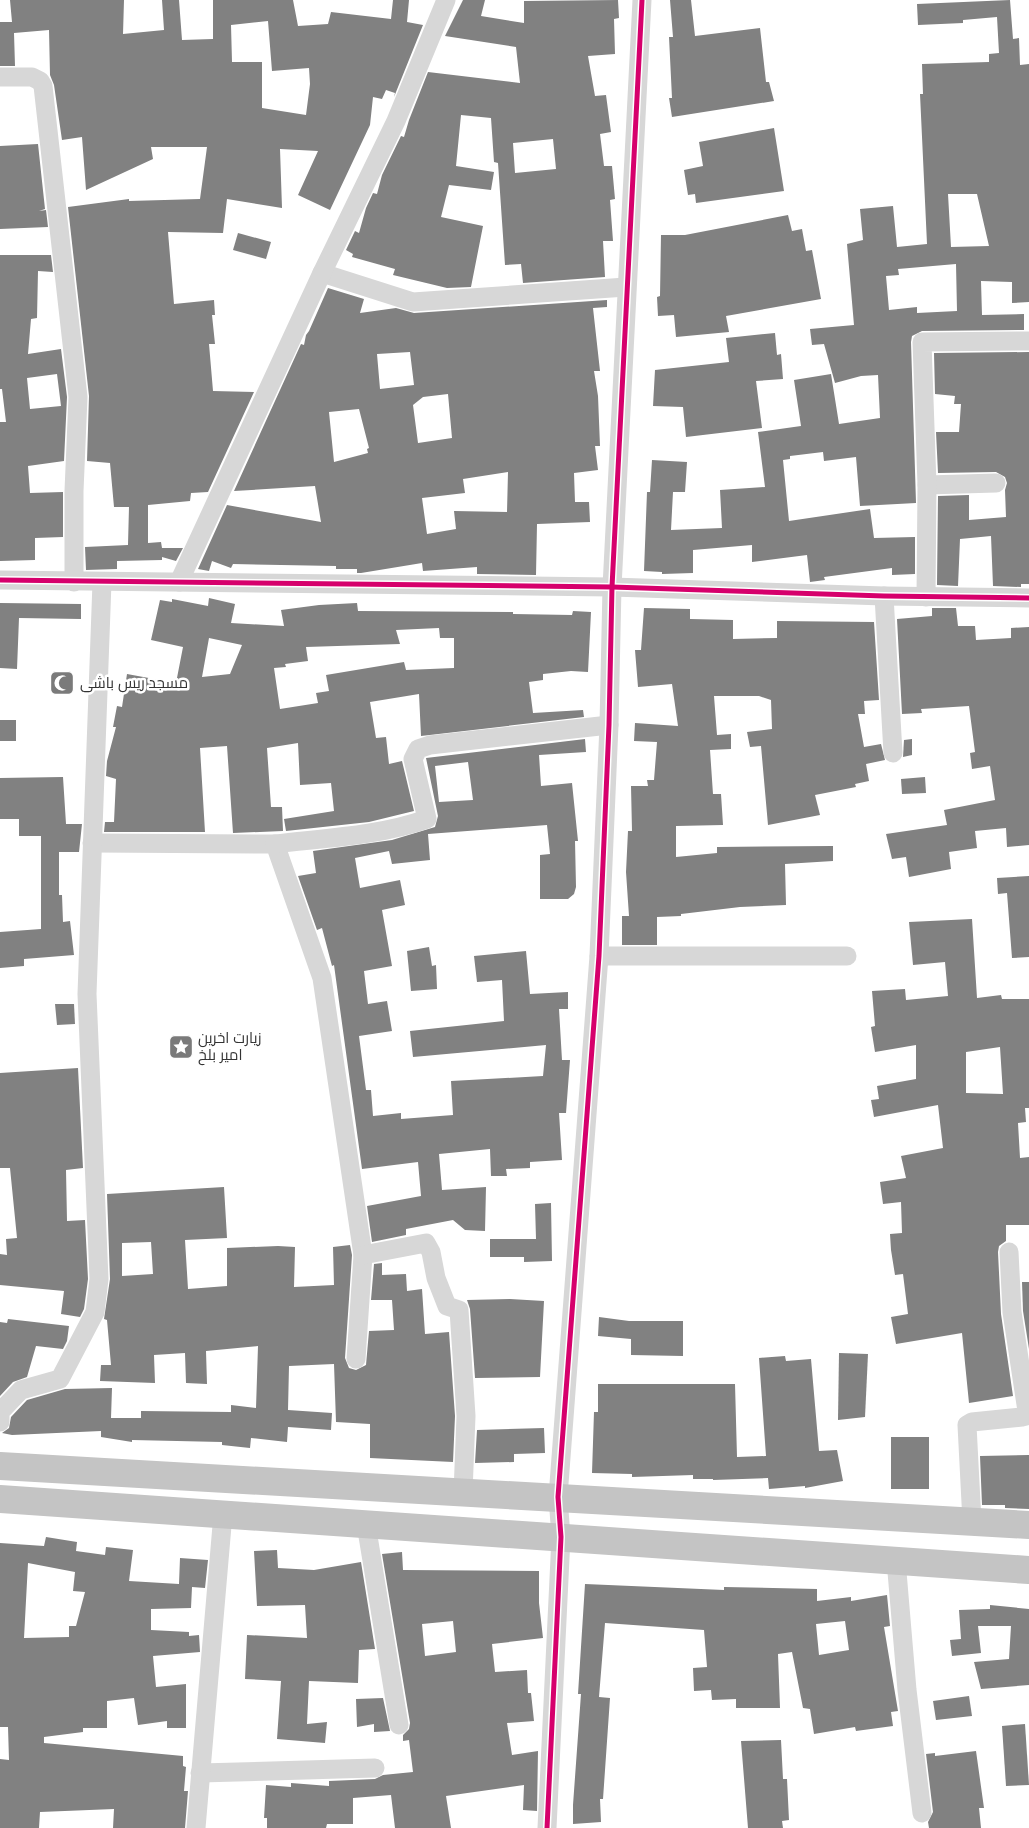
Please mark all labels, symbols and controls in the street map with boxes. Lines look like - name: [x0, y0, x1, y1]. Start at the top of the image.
- mosque icon: مسجد ریس باشی: [49, 670, 75, 696]
- place label: مسجد ریس باشی: [80, 672, 188, 693]
- place label: زیارت اخرین امیر بلخ: [198, 1027, 261, 1066]
- place icon: زیارت اخرین امیر بلخ: [168, 1034, 194, 1060]

